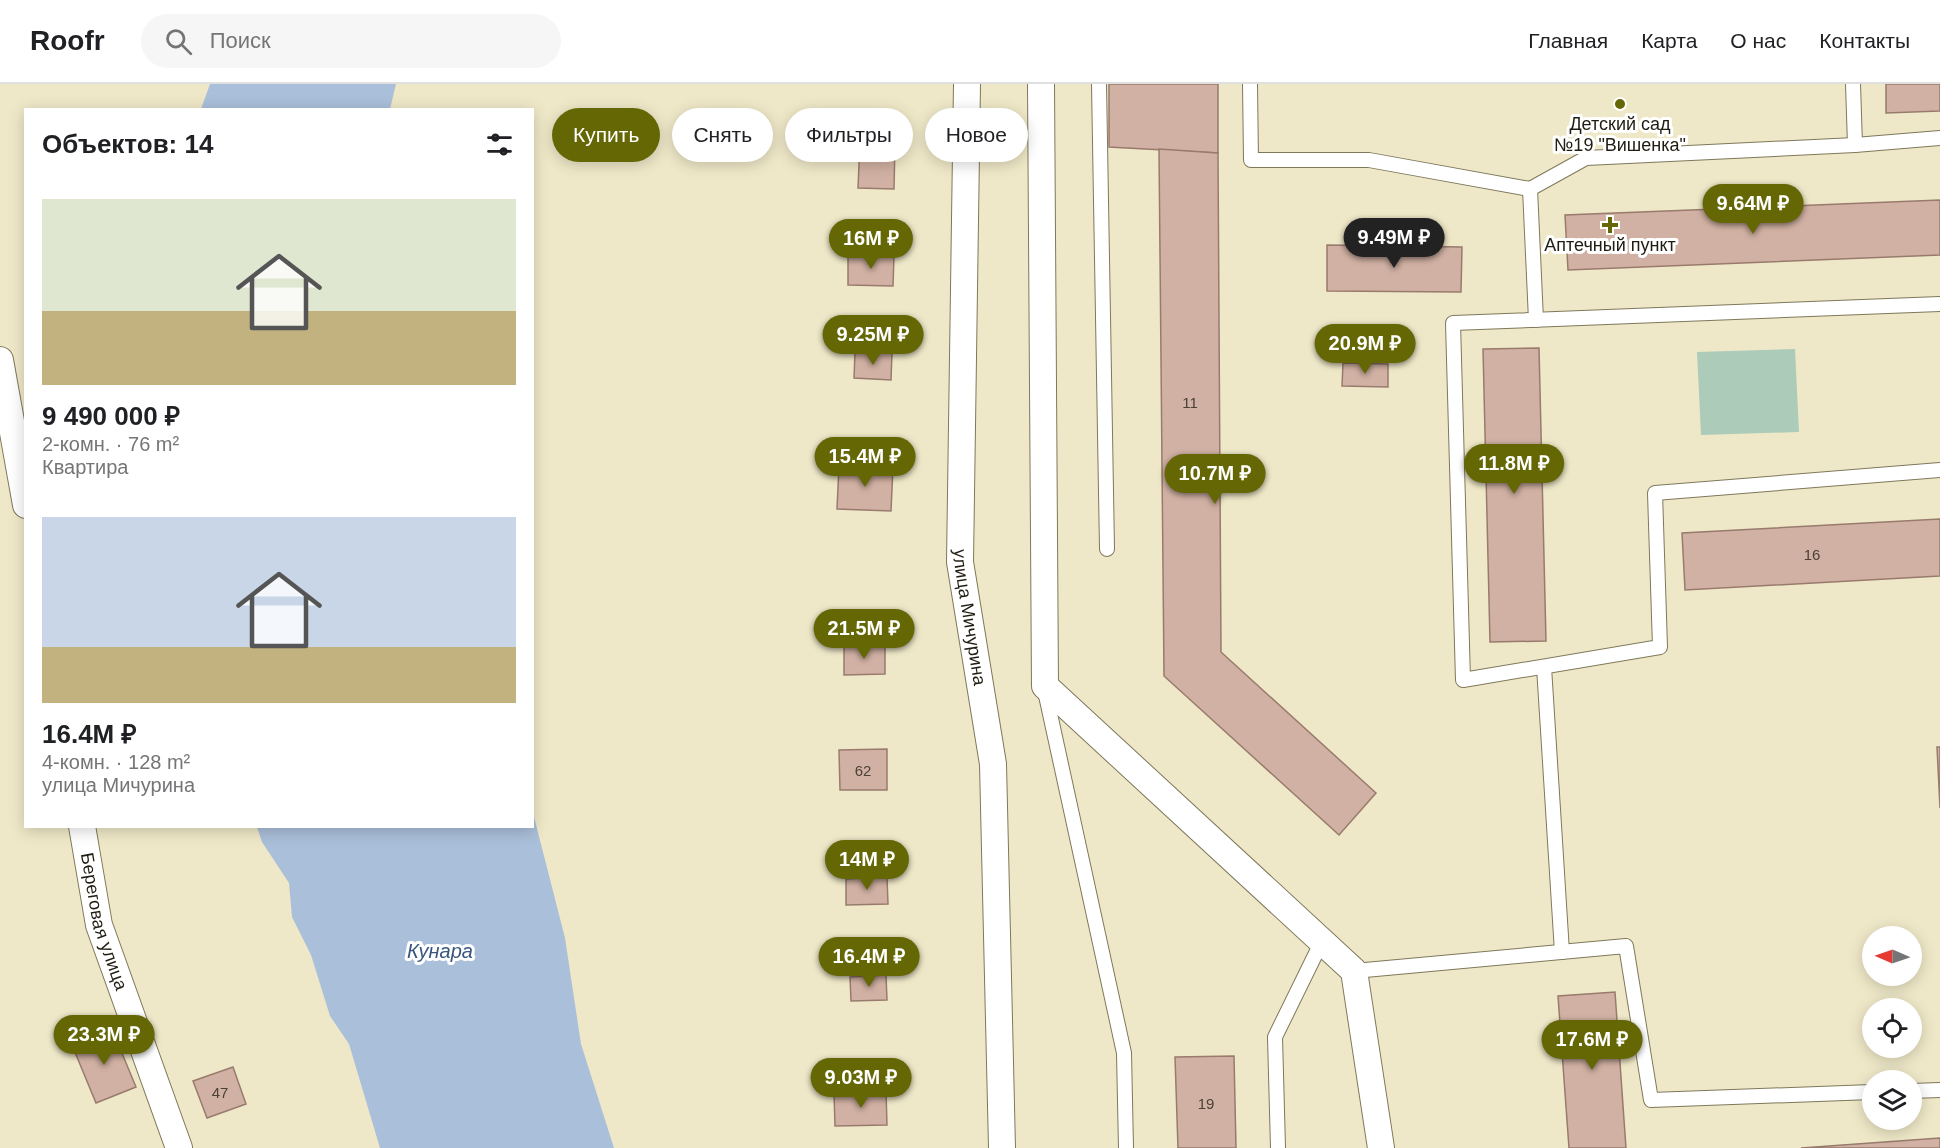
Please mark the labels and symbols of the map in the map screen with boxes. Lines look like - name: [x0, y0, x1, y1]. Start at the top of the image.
- marker: Детский сад №19 "Вишенка": [1613, 97, 1627, 111]
- place label: Детский сад №19 "Вишенка": [1554, 114, 1686, 155]
- pin: 9.64M ₽: [1698, 184, 1808, 235]
- pin: 9.49M ₽: [1339, 218, 1449, 269]
- marker: Аптечный пункт: [1603, 218, 1617, 232]
- pin: 16M ₽: [829, 219, 913, 270]
- place label: Аптечный пункт: [1544, 235, 1676, 255]
- pin: 9.25M ₽: [818, 315, 928, 366]
- pin: 20.9M ₽: [1310, 324, 1420, 375]
- house number: 11: [1182, 394, 1198, 411]
- pin: 15.4M ₽: [810, 437, 920, 488]
- pin: 11.8M ₽: [1459, 444, 1569, 495]
- pin: 10.7M ₽: [1160, 454, 1270, 505]
- house number: 16: [1804, 546, 1820, 563]
- street label: улица Мичурина: [949, 549, 990, 688]
- pin: 21.5M ₽: [809, 609, 919, 660]
- house number: 62: [855, 762, 871, 779]
- pin: 14M ₽: [825, 840, 909, 891]
- street label: Береговая улица: [77, 851, 132, 994]
- north arrow: [1862, 926, 1922, 986]
- pin: 16.4M ₽: [814, 937, 924, 988]
- water label: Кунара: [407, 940, 473, 962]
- pin: 23.3M ₽: [49, 1015, 159, 1066]
- pin: 17.6M ₽: [1537, 1020, 1647, 1071]
- pin: 9.03M ₽: [806, 1058, 916, 1109]
- house number: 47: [212, 1084, 228, 1101]
- house number: 19: [1198, 1095, 1214, 1112]

